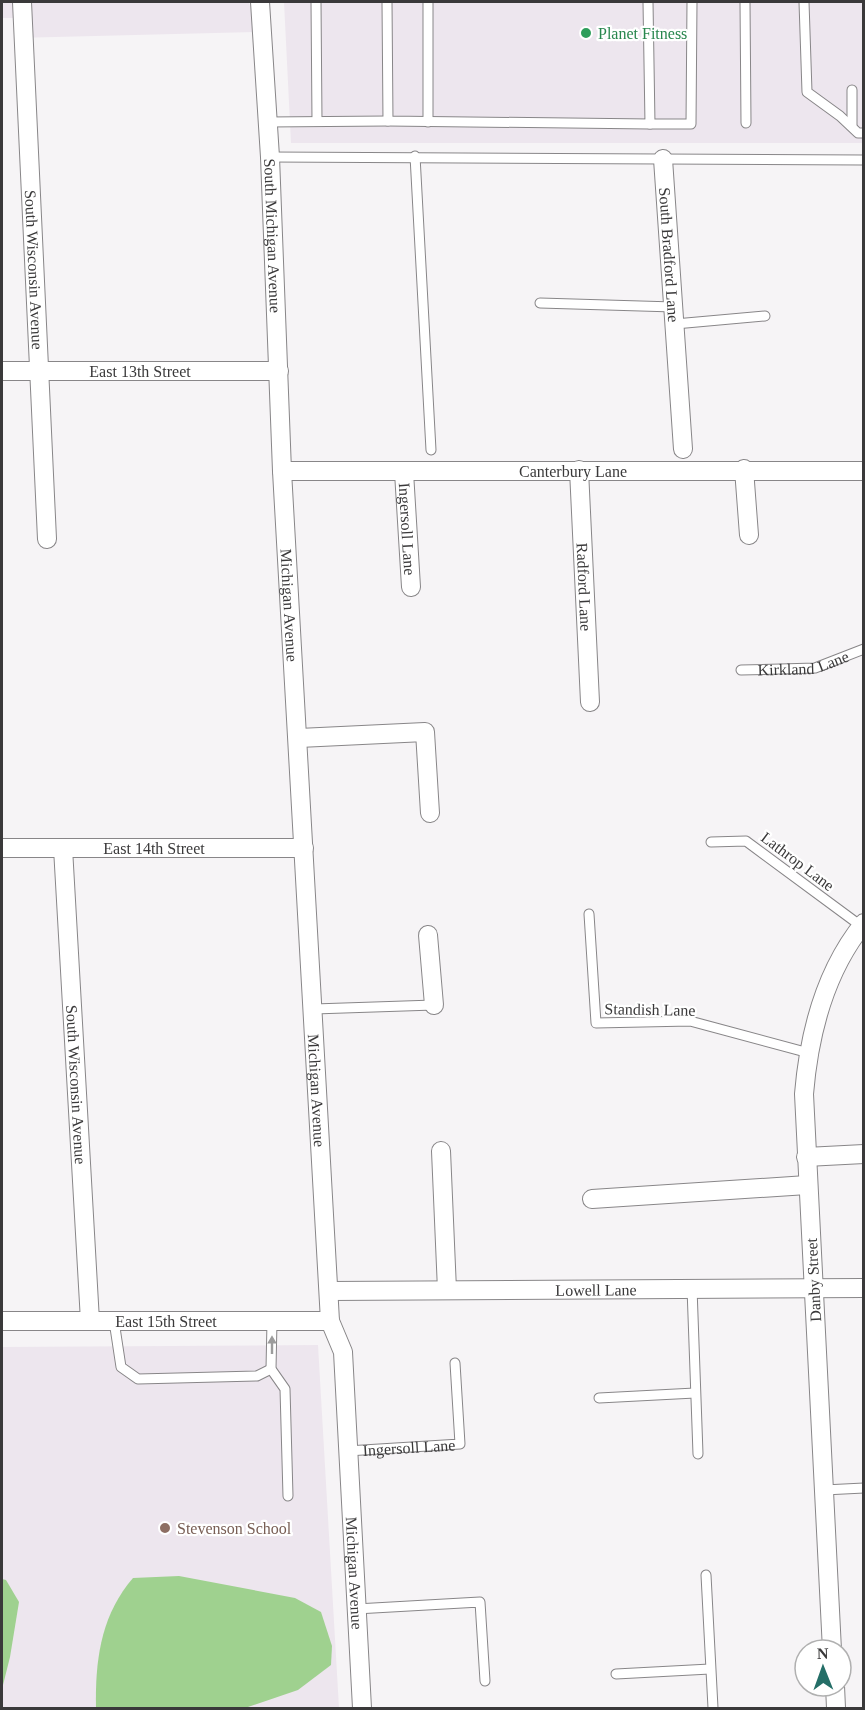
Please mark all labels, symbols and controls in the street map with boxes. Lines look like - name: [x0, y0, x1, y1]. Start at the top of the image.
- place label: Planet Fitness: [598, 25, 687, 42]
- marker: Planet Fitness: [579, 26, 593, 40]
- street label: South Michigan Avenue: [261, 158, 284, 313]
- street label: South Bradford Lane: [656, 187, 682, 323]
- street label: South Wisconsin Avenue: [22, 190, 46, 350]
- street label: East 13th Street: [89, 363, 191, 380]
- street label: Canterbury Lane: [519, 463, 627, 481]
- street label: Ingersoll Lane: [395, 482, 418, 576]
- street label: Radford Lane: [573, 542, 595, 631]
- street label: Michigan Avenue: [277, 548, 301, 662]
- street label: Kirkland Lane: [757, 648, 851, 679]
- street label: Lathrop Lane: [757, 829, 837, 895]
- street label: East 14th Street: [103, 840, 205, 857]
- street label: Standish Lane: [604, 1000, 696, 1019]
- street label: South Wisconsin Avenue: [63, 1004, 89, 1165]
- street label: Michigan Avenue: [305, 1034, 328, 1147]
- street label: Danby Street: [803, 1237, 825, 1322]
- street label: Lowell Lane: [555, 1281, 637, 1299]
- street label: East 15th Street: [115, 1313, 217, 1330]
- one-way arrow: [267, 1336, 276, 1355]
- street label: Ingersoll Lane: [362, 1436, 456, 1459]
- street label: Michigan Avenue: [343, 1516, 366, 1630]
- place label: Stevenson School: [177, 1520, 292, 1537]
- marker: Stevenson School: [158, 1521, 172, 1535]
- north arrow: [793, 1638, 853, 1698]
- text: N: [817, 1645, 829, 1662]

